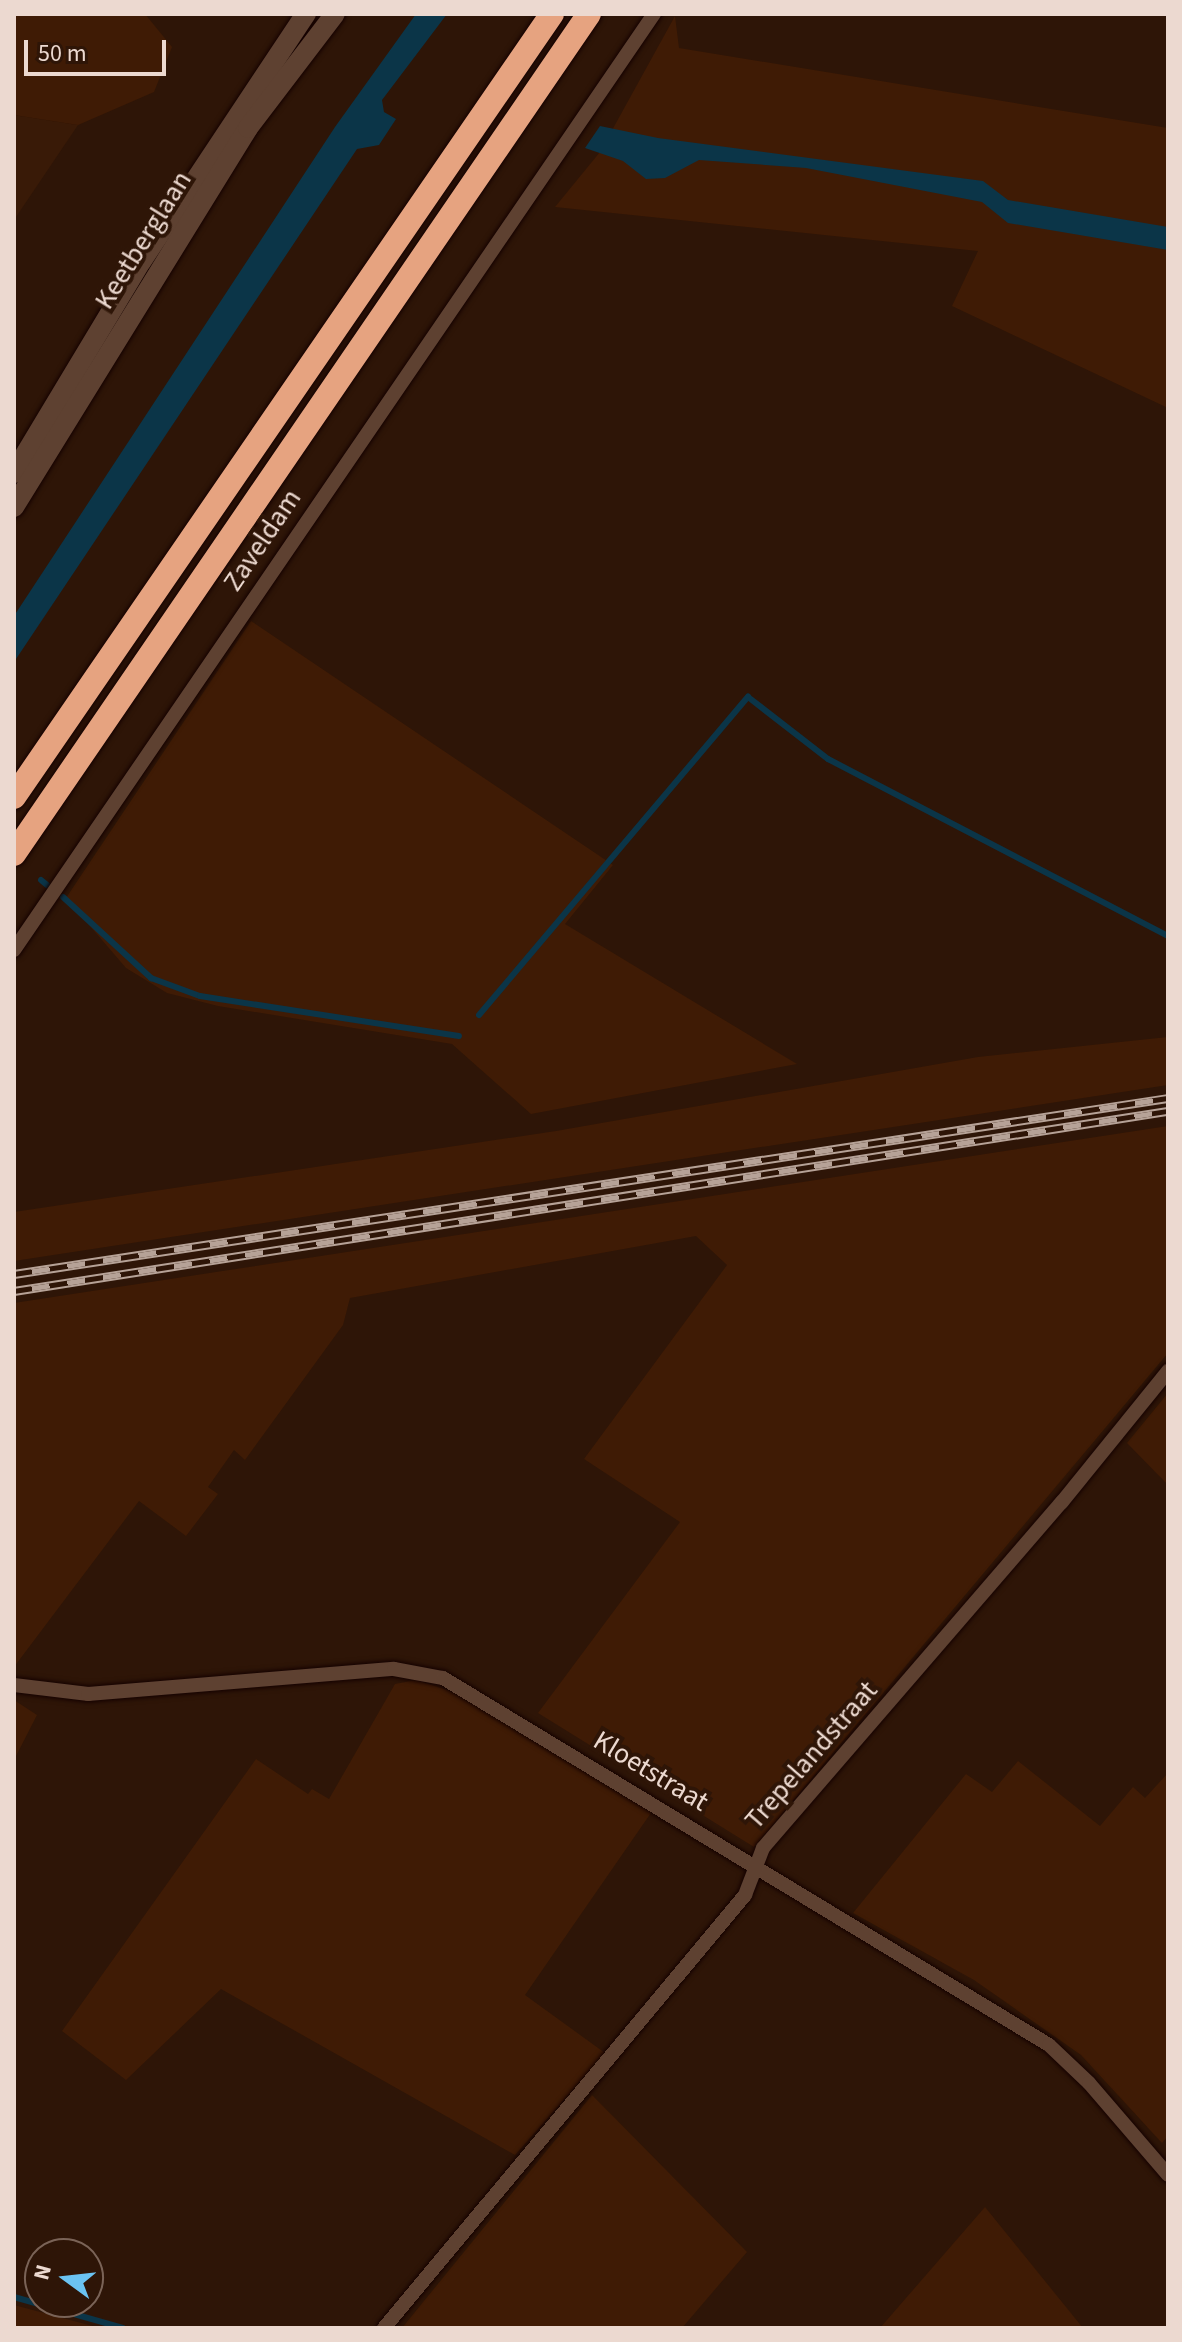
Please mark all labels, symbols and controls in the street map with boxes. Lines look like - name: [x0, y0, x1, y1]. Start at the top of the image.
- scale bar: [28, 24, 170, 74]
- text: 50 m: [38, 36, 87, 71]
- street label: Keetberglaan: [87, 165, 199, 315]
- street label: Zaveldam: [216, 483, 308, 597]
- street label: Trepelandstraat: [737, 1674, 885, 1836]
- street label: Kloetstraat: [587, 1724, 715, 1818]
- north arrow: [24, 2238, 104, 2318]
- text: N: [25, 2261, 60, 2284]

